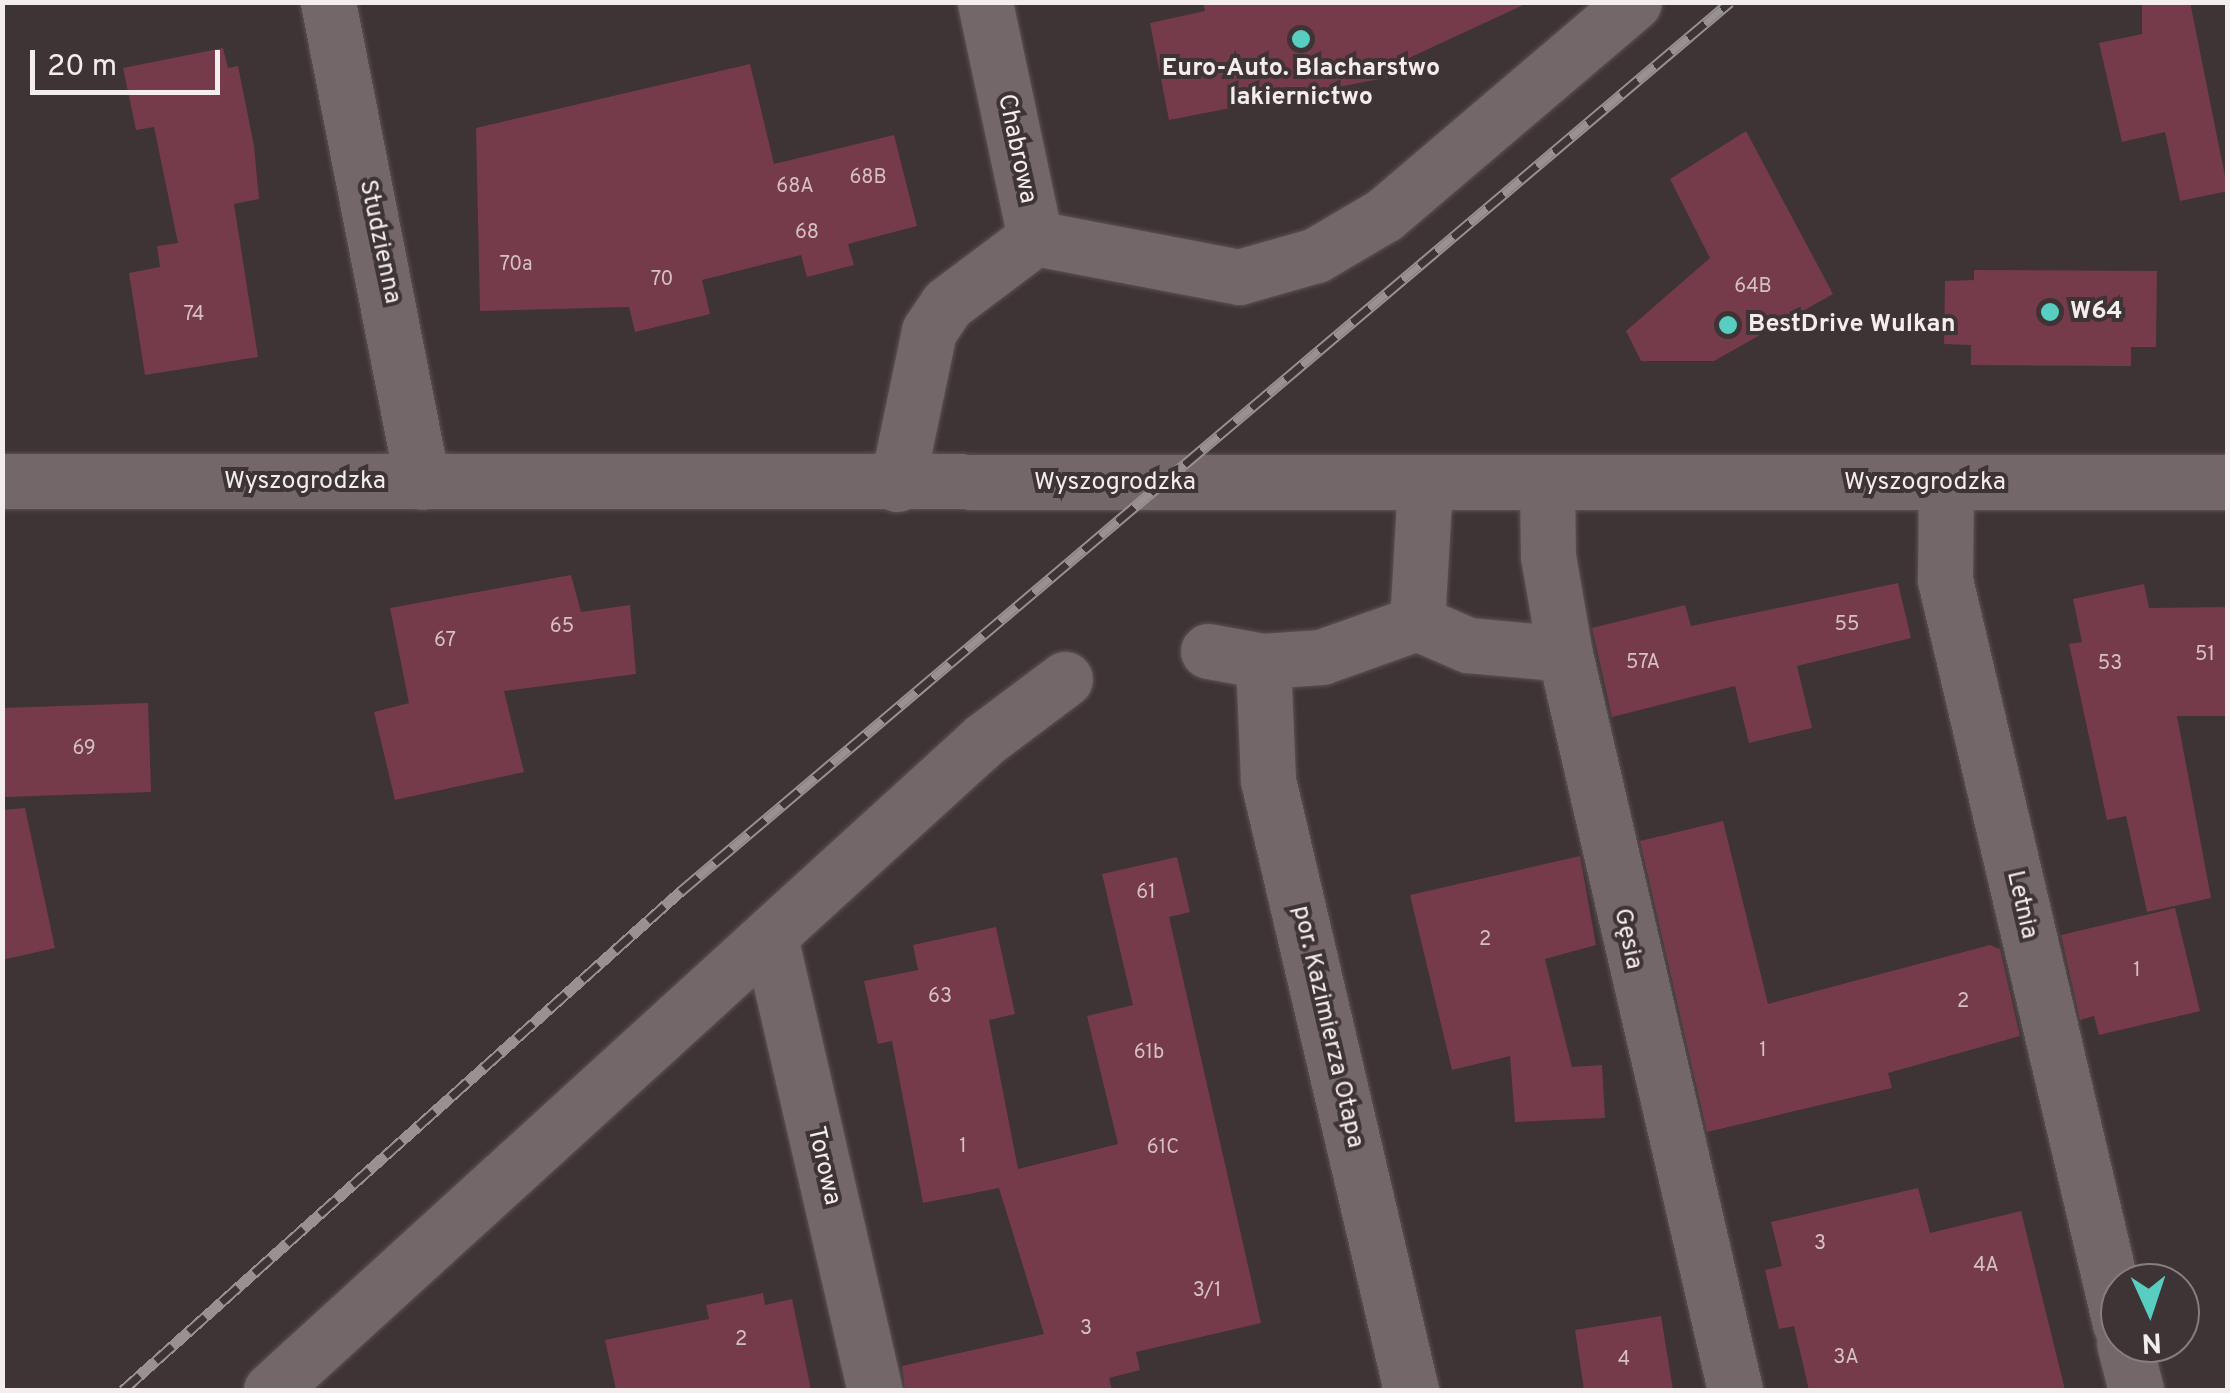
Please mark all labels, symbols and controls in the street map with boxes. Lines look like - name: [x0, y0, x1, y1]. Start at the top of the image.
- marker: Euro-Auto. Blacharstwo lakiernictwo: [1290, 28, 1312, 50]
- scale bar: [35, 30, 225, 92]
- text: 20 m: [47, 49, 117, 86]
- place label: Euro-Auto. Blacharstwo lakiernictwo: [1162, 55, 1440, 114]
- street label: Chabrowa: [990, 92, 1042, 206]
- house number: 68B: [849, 166, 887, 190]
- house number: 68A: [776, 175, 814, 199]
- street label: Studzienna: [351, 177, 407, 307]
- house number: 68: [795, 221, 819, 245]
- house number: 70a: [499, 253, 533, 277]
- house number: 70: [651, 268, 673, 292]
- house number: 64B: [1734, 275, 1772, 299]
- place label: W64: [2070, 297, 2123, 327]
- marker: W64: [2039, 301, 2061, 323]
- house number: 74: [184, 303, 204, 327]
- place label: BestDrive Wulkan: [1748, 310, 1955, 340]
- marker: BestDrive Wulkan: [1717, 314, 1739, 336]
- street label: Wyszogrodzka: [224, 467, 386, 497]
- street label: Wyszogrodzka: [1034, 468, 1196, 498]
- street label: Wyszogrodzka: [1844, 468, 2006, 498]
- house number: 55: [1835, 613, 1859, 637]
- house number: 65: [550, 615, 574, 639]
- house number: 67: [434, 629, 456, 653]
- house number: 51: [2195, 643, 2215, 667]
- house number: 57A: [1626, 651, 1660, 675]
- house number: 53: [2098, 652, 2122, 676]
- house number: 69: [72, 737, 96, 761]
- street label: Letnia: [1999, 868, 2043, 942]
- house number: 61: [1136, 881, 1156, 905]
- street label: por. Kazimierza Otapa: [1284, 903, 1370, 1151]
- street label: Gęsia: [1606, 906, 1648, 972]
- house number: 2: [1479, 928, 1491, 952]
- house number: 1: [2133, 959, 2141, 983]
- house number: 63: [928, 985, 952, 1009]
- house number: 2: [1957, 990, 1969, 1014]
- house number: 1: [1759, 1039, 1767, 1063]
- house number: 61b: [1134, 1041, 1164, 1065]
- street label: Torowa: [799, 1124, 847, 1208]
- house number: 1: [959, 1135, 967, 1159]
- house number: 61C: [1147, 1136, 1179, 1160]
- house number: 3: [1814, 1232, 1826, 1256]
- house number: 4A: [1973, 1254, 1999, 1278]
- north arrow: [2100, 1263, 2200, 1363]
- house number: 3/1: [1193, 1279, 1221, 1303]
- house number: 3: [1080, 1317, 1092, 1341]
- text: N: [2140, 1322, 2162, 1359]
- house number: 2: [735, 1328, 747, 1352]
- house number: 3A: [1833, 1346, 1859, 1370]
- house number: 4: [1618, 1348, 1630, 1372]

